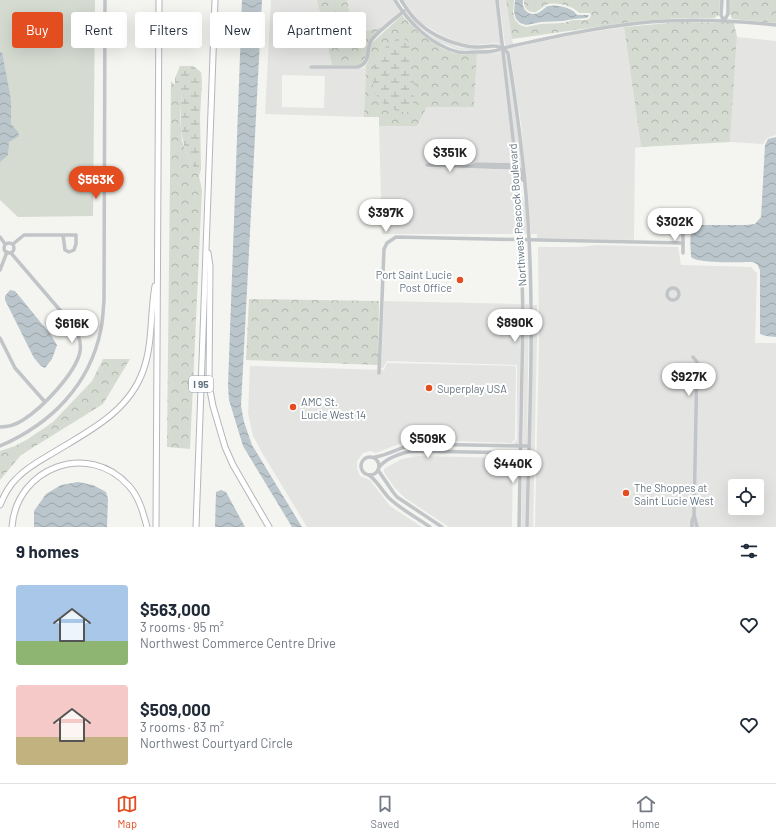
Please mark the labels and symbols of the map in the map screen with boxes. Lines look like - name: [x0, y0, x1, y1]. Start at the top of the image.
- pin: $351K: [422, 139, 478, 173]
- street label: Northwest Peacock Boulevard: [506, 143, 528, 287]
- pin: $563K: [68, 166, 124, 200]
- pin: $397K: [358, 199, 414, 233]
- pin: $302K: [647, 208, 703, 242]
- place label: Port Saint Lucie Post Office: [376, 268, 452, 294]
- marker: Port Saint Lucie Post Office: [455, 275, 465, 285]
- pin: $890K: [487, 309, 543, 343]
- pin: $616K: [44, 310, 100, 344]
- pin: $927K: [661, 363, 717, 397]
- road number: I 95: [189, 376, 213, 392]
- place label: Superplay USA: [437, 382, 507, 395]
- marker: Superplay USA: [424, 383, 434, 393]
- place label: AMC St. Lucie West 14: [301, 395, 366, 421]
- marker: AMC St. Lucie West 14: [288, 402, 298, 412]
- pin: $509K: [400, 425, 456, 459]
- pin: $440K: [485, 450, 541, 484]
- place label: The Shoppes at Saint Lucie West: [634, 481, 714, 507]
- marker: The Shoppes at Saint Lucie West: [621, 488, 631, 498]

